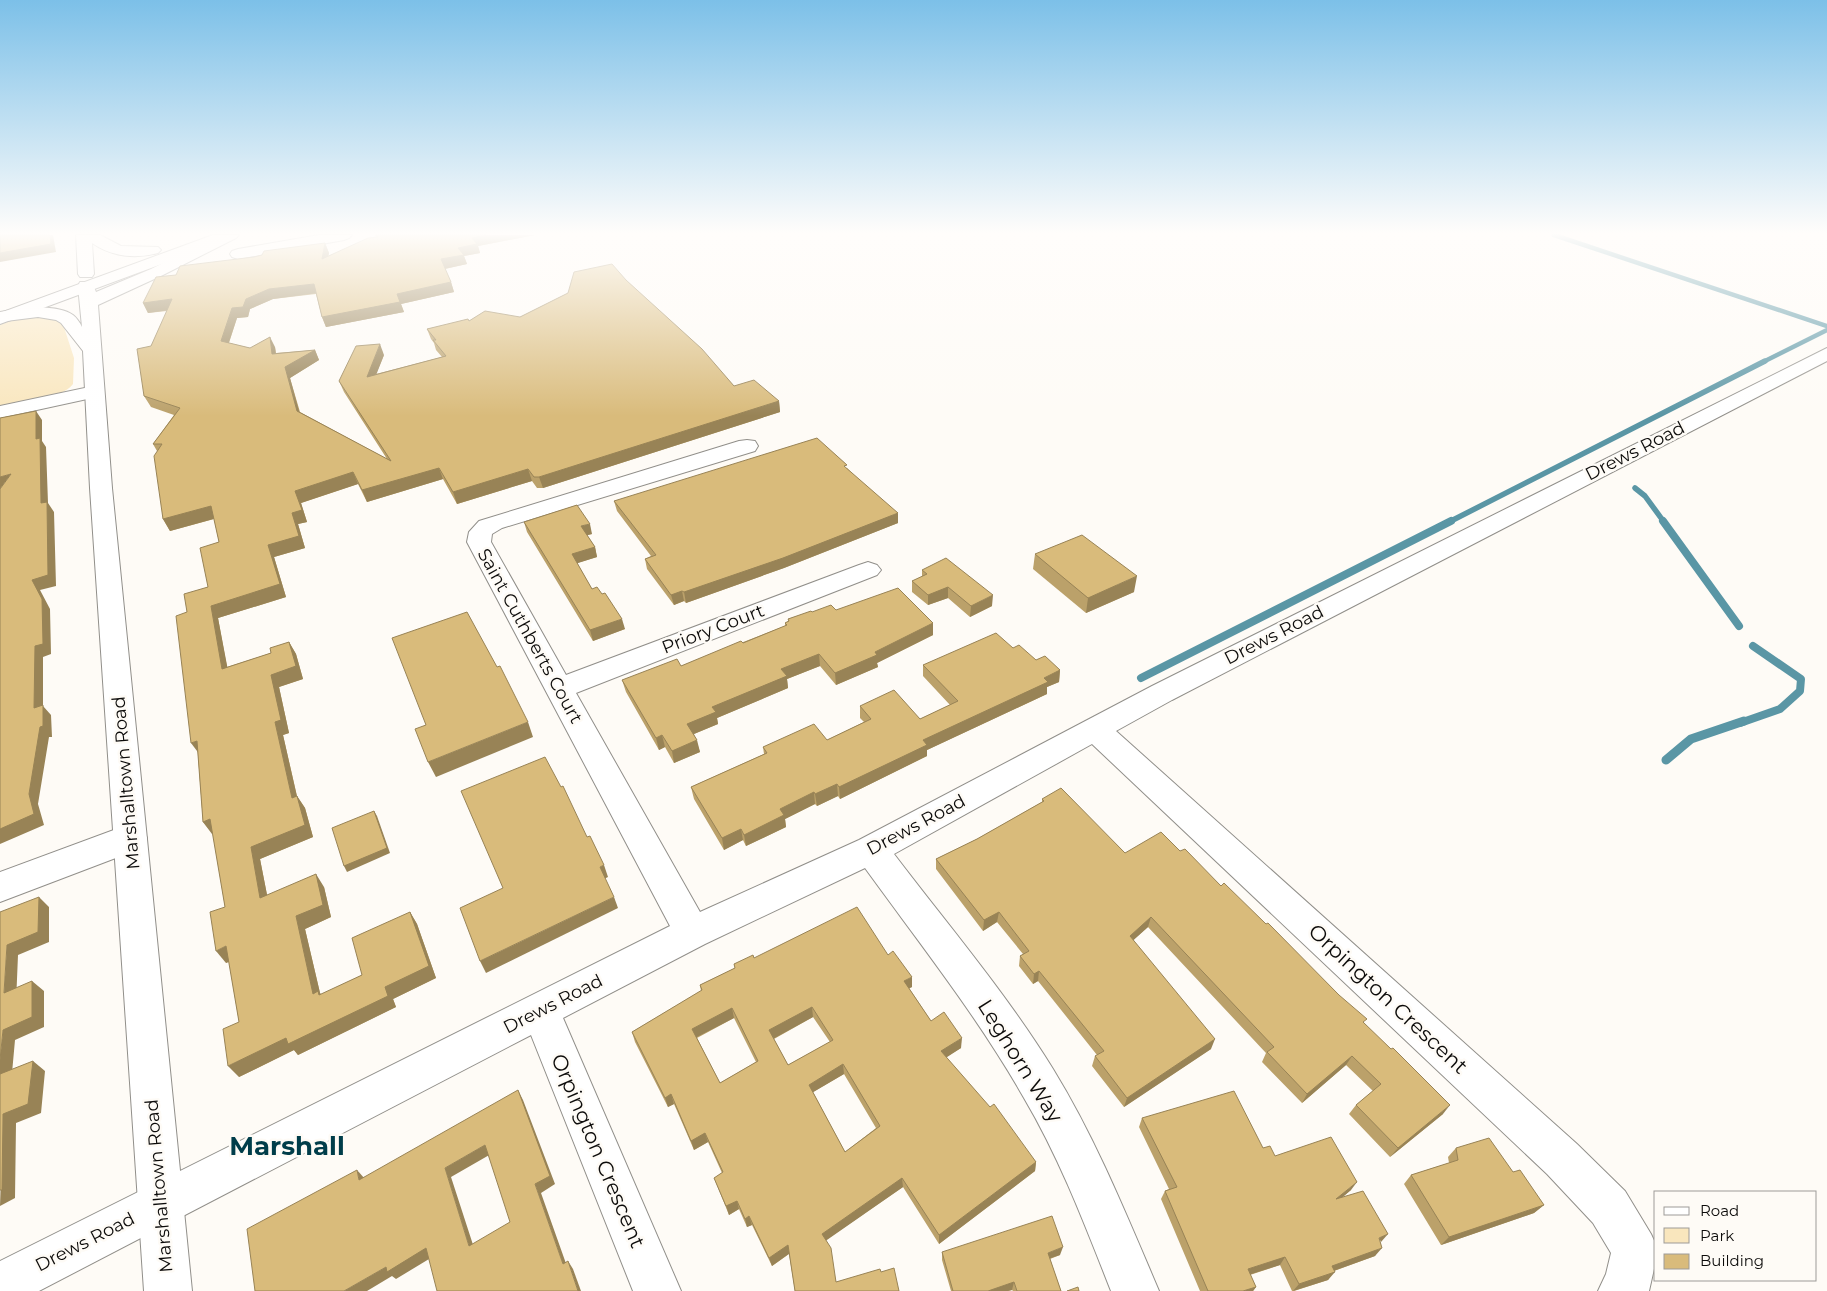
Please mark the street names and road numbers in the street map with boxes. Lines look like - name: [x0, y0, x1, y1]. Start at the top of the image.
- street label: Drews Road: [1582, 416, 1688, 486]
- street label: Saint Cuthberts Court: [473, 545, 587, 727]
- street label: Priory Court: [659, 599, 767, 659]
- street label: Drews Road: [1221, 600, 1327, 670]
- street label: Marshalltown Road: [107, 695, 145, 871]
- street label: Drews Road: [863, 790, 969, 860]
- street label: Orpington Crescent: [1304, 918, 1473, 1079]
- street label: Drews Road: [500, 969, 606, 1039]
- street label: Leghorn Way: [973, 995, 1068, 1127]
- street label: Orpington Crescent: [546, 1050, 651, 1252]
- street label: Marshalltown Road: [140, 1098, 178, 1274]
- street label: Drews Road: [32, 1207, 138, 1277]

